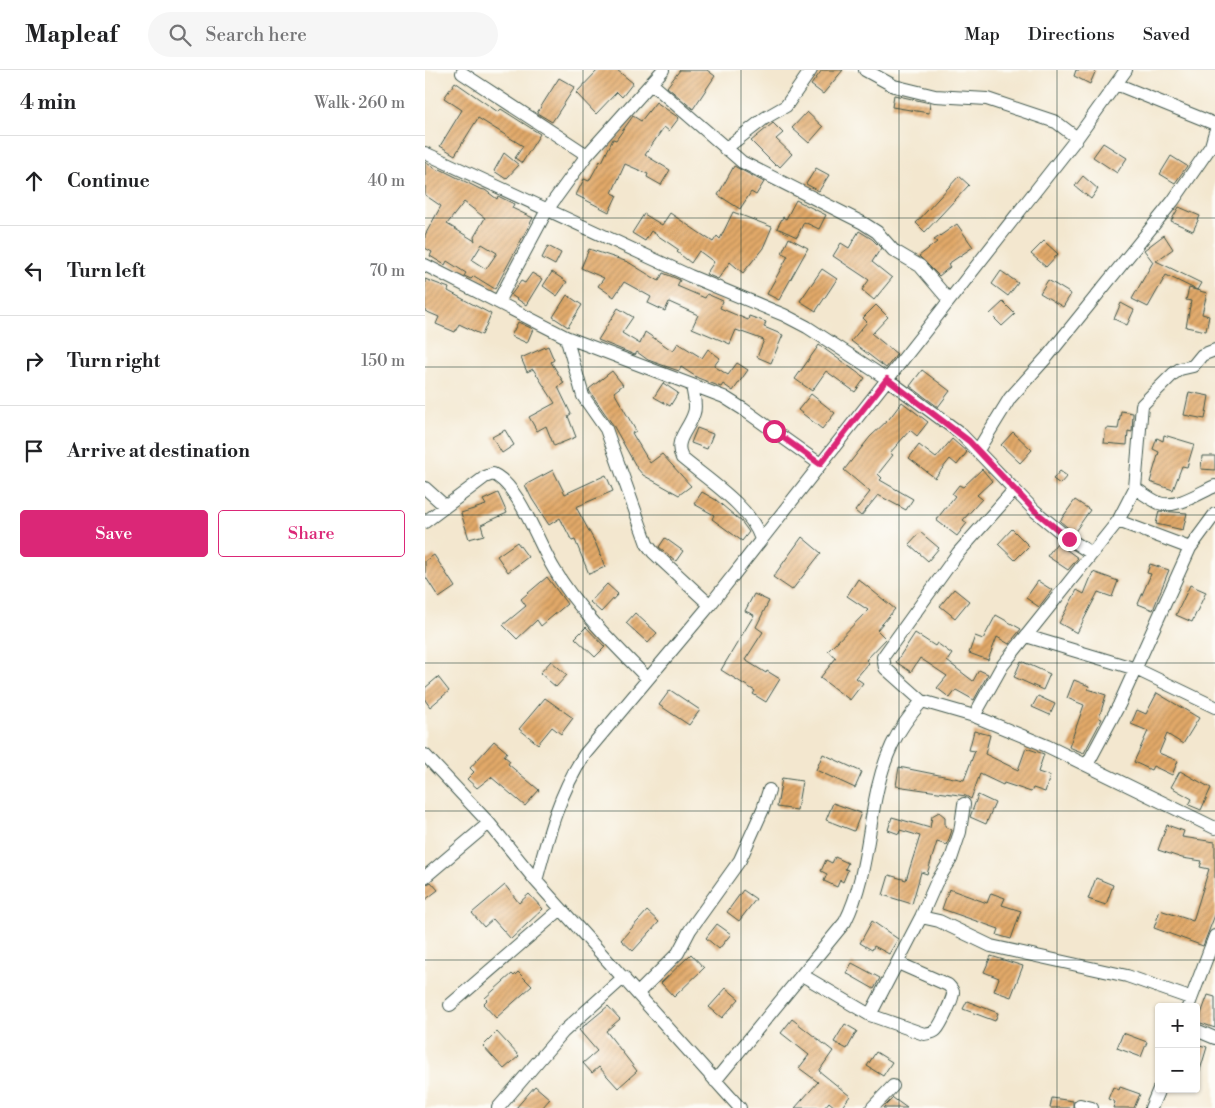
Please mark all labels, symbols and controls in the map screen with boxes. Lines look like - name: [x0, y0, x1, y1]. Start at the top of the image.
- search box: [148, 12, 498, 57]
- text: Mapleaf: [25, 20, 118, 50]
- icon: search: [166, 21, 194, 49]
- text: Search here: [206, 23, 307, 47]
- text: Map: [964, 23, 1000, 46]
- text: Directions: [1028, 23, 1115, 46]
- text: Saved: [1143, 23, 1190, 46]
- text: 4 min: [20, 90, 76, 116]
- text: Walk · 260 m: [314, 93, 405, 113]
- icon: ahead: [20, 167, 48, 195]
- text: Continue: [67, 169, 150, 193]
- text: 40 m: [368, 171, 405, 191]
- icon: left: [20, 257, 48, 285]
- text: Turn left: [67, 259, 146, 283]
- text: 70 m: [369, 261, 405, 281]
- icon: right: [20, 347, 48, 375]
- text: Turn right: [67, 349, 160, 373]
- text: 150 m: [361, 351, 405, 371]
- route start: [763, 420, 786, 443]
- icon: arrive: [20, 437, 48, 465]
- text: Arrive at destination: [67, 439, 250, 463]
- button: Save: [20, 510, 208, 557]
- button: Share: [218, 510, 405, 557]
- route end: [1058, 528, 1081, 551]
- map controls: [1155, 1003, 1200, 1093]
- button: +: [1155, 1003, 1200, 1048]
- button: −: [1155, 1048, 1200, 1093]

